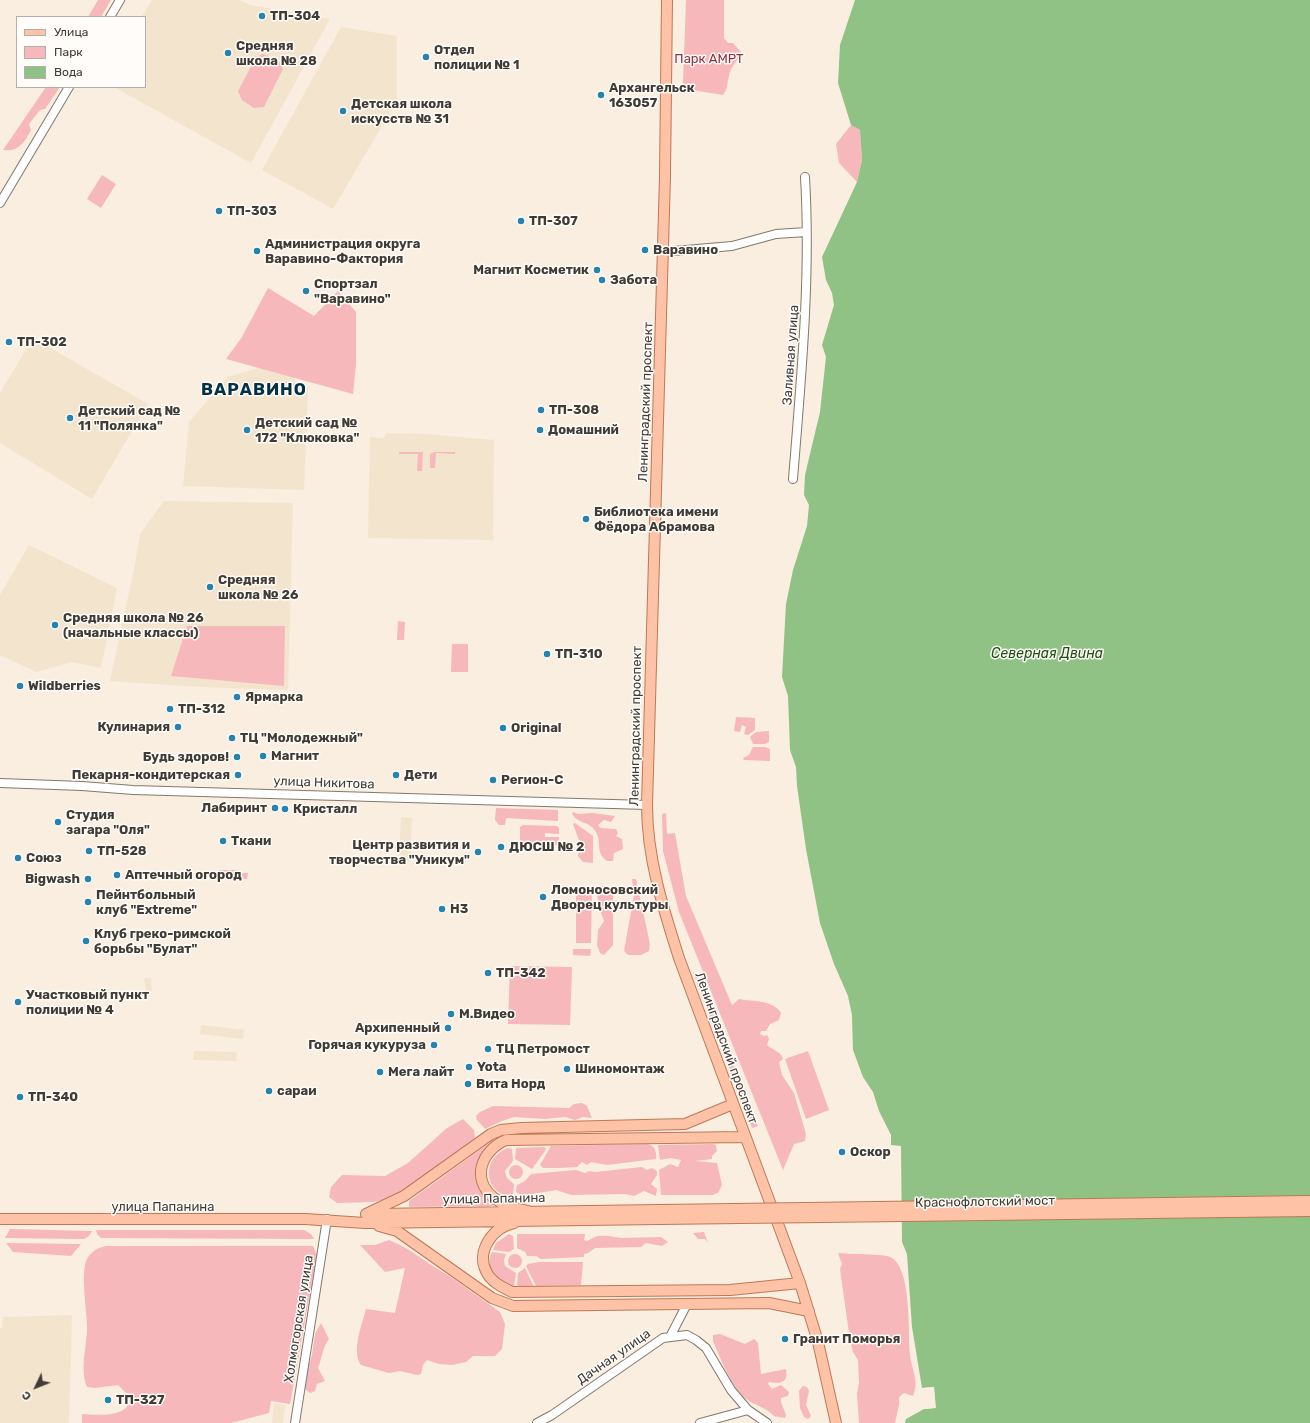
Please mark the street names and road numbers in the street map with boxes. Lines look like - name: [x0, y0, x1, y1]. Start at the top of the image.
- street label: Заливная улица: [780, 304, 802, 406]
- street label: Ленинградский проспект: [635, 322, 657, 482]
- street label: Ленинградский проспект: [627, 646, 645, 806]
- street label: улица Никитова: [273, 773, 375, 793]
- street label: Ленинградский проспект: [691, 970, 761, 1126]
- street label: улица Папанина: [442, 1190, 546, 1208]
- street label: Краснофлотский мост: [915, 1193, 1055, 1211]
- street label: улица Папанина: [112, 1199, 214, 1215]
- street label: Холмогорская улица: [281, 1254, 317, 1384]
- street label: Дачная улица: [574, 1326, 654, 1388]

